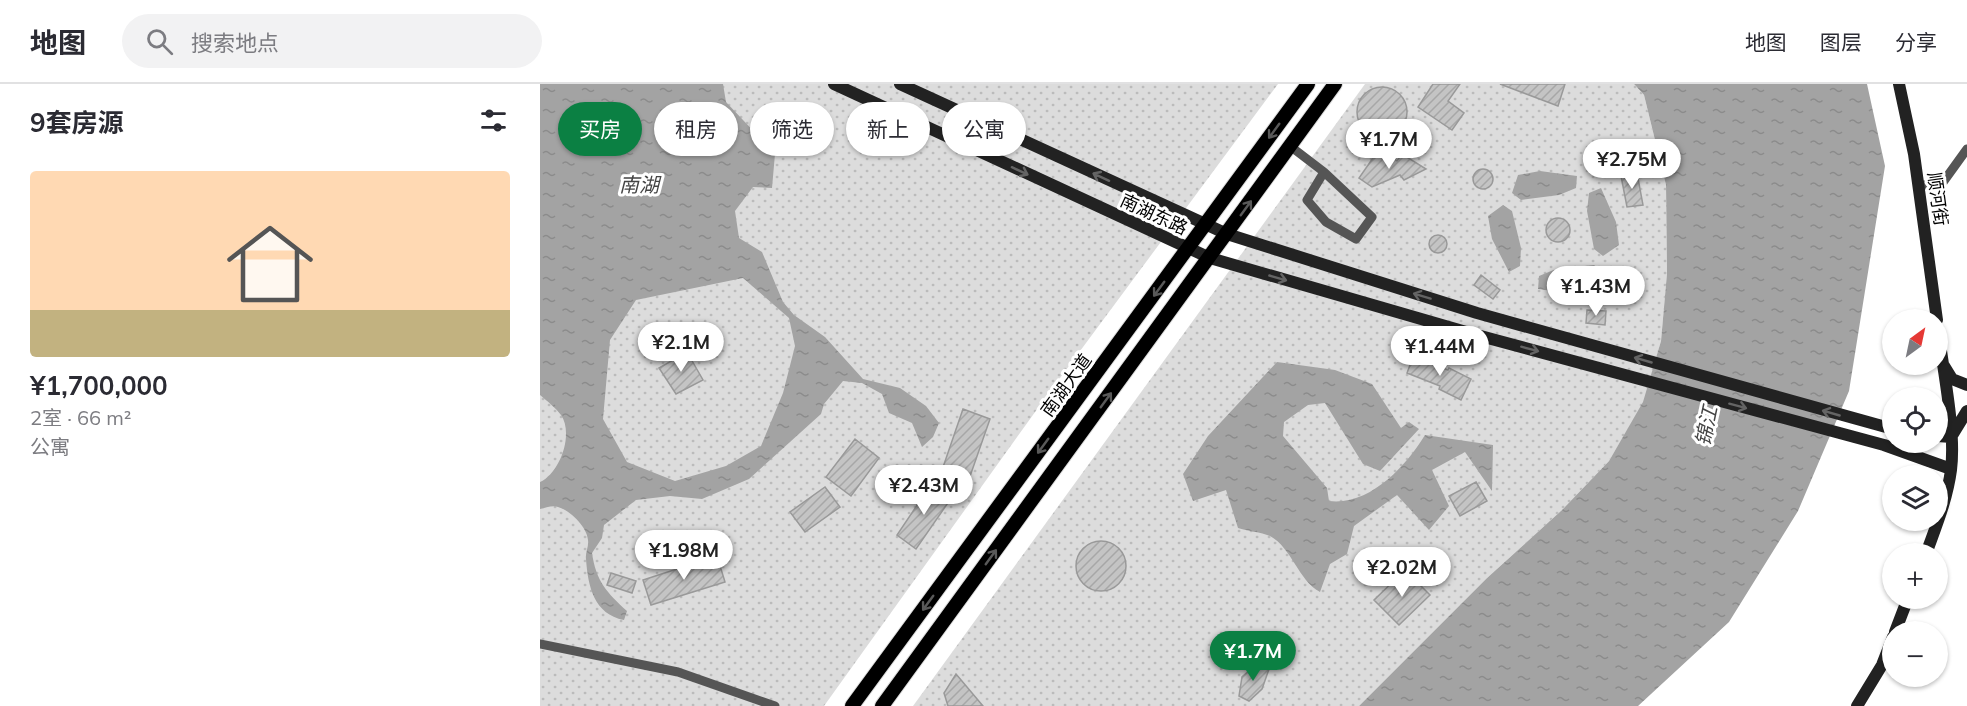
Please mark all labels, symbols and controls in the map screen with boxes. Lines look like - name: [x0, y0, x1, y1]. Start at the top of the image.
- search box: [122, 14, 542, 68]
- text: 地图: [30, 25, 86, 60]
- icon: search: [143, 25, 176, 58]
- text: 搜索地点: [191, 29, 279, 57]
- text: 地图: [1745, 29, 1787, 55]
- text: 图层: [1820, 29, 1862, 55]
- text: 分享: [1895, 29, 1937, 55]
- chip: 买房: [558, 102, 642, 156]
- chip: 租房: [654, 102, 738, 156]
- chip: 筛选: [750, 102, 834, 156]
- chip: 新上: [846, 102, 930, 156]
- chip: 公寓: [942, 102, 1026, 156]
- icon: filters: [477, 104, 510, 137]
- text: 9套房源: [30, 106, 124, 139]
- pin: ¥1.7M: [1347, 119, 1431, 170]
- one-way arrow: [1268, 123, 1280, 139]
- text: ¥1.7M: [1360, 126, 1418, 151]
- pin: ¥2.75M: [1583, 139, 1681, 190]
- text: ¥2.75M: [1597, 146, 1667, 171]
- one-way arrow: [1011, 166, 1029, 178]
- one-way arrow: [1093, 171, 1111, 182]
- street label: 顺河街: [1923, 171, 1953, 227]
- water label: 南湖: [619, 172, 662, 197]
- street label: 南湖东路: [1117, 188, 1191, 240]
- one-way arrow: [1240, 200, 1252, 216]
- icon: home: [216, 210, 324, 318]
- pin: ¥1.43M: [1547, 266, 1645, 317]
- one-way arrow: [1268, 273, 1287, 284]
- text: ¥1.43M: [1561, 273, 1631, 298]
- one-way arrow: [1153, 281, 1166, 297]
- one-way arrow: [1413, 289, 1432, 300]
- north arrow: [1882, 309, 1948, 375]
- map controls: [1882, 309, 1948, 687]
- pin: ¥2.1M: [639, 322, 723, 373]
- pin: ¥1.44M: [1391, 326, 1489, 377]
- text: ¥2.1M: [652, 329, 710, 354]
- text: ¥1.44M: [1405, 333, 1475, 358]
- one-way arrow: [1520, 344, 1539, 356]
- street label: 南湖大道: [1036, 349, 1096, 421]
- one-way arrow: [1634, 354, 1653, 365]
- text: ¥1,700,000: [30, 369, 168, 402]
- button: locate: [1882, 387, 1948, 453]
- one-way arrow: [1100, 392, 1112, 408]
- one-way arrow: [1728, 401, 1747, 412]
- water label: 锦江: [1690, 402, 1723, 448]
- text: 2室 · 66 m²: [30, 405, 131, 430]
- one-way arrow: [1822, 407, 1841, 418]
- text: 公寓: [30, 434, 70, 459]
- one-way arrow: [1037, 438, 1050, 454]
- pin: ¥2.43M: [875, 465, 973, 516]
- button: layers: [1882, 465, 1948, 531]
- text: ¥2.43M: [889, 472, 959, 497]
- pin: ¥1.98M: [635, 530, 733, 581]
- text: ¥1.98M: [649, 537, 719, 562]
- button: +: [1882, 543, 1948, 609]
- pin: ¥2.02M: [1353, 547, 1451, 598]
- one-way arrow: [985, 550, 997, 566]
- text: ¥2.02M: [1367, 554, 1437, 579]
- one-way arrow: [921, 595, 934, 611]
- button: −: [1882, 621, 1948, 687]
- pin: ¥1.7M: [1211, 631, 1295, 682]
- text: ¥1.7M: [1224, 638, 1282, 663]

